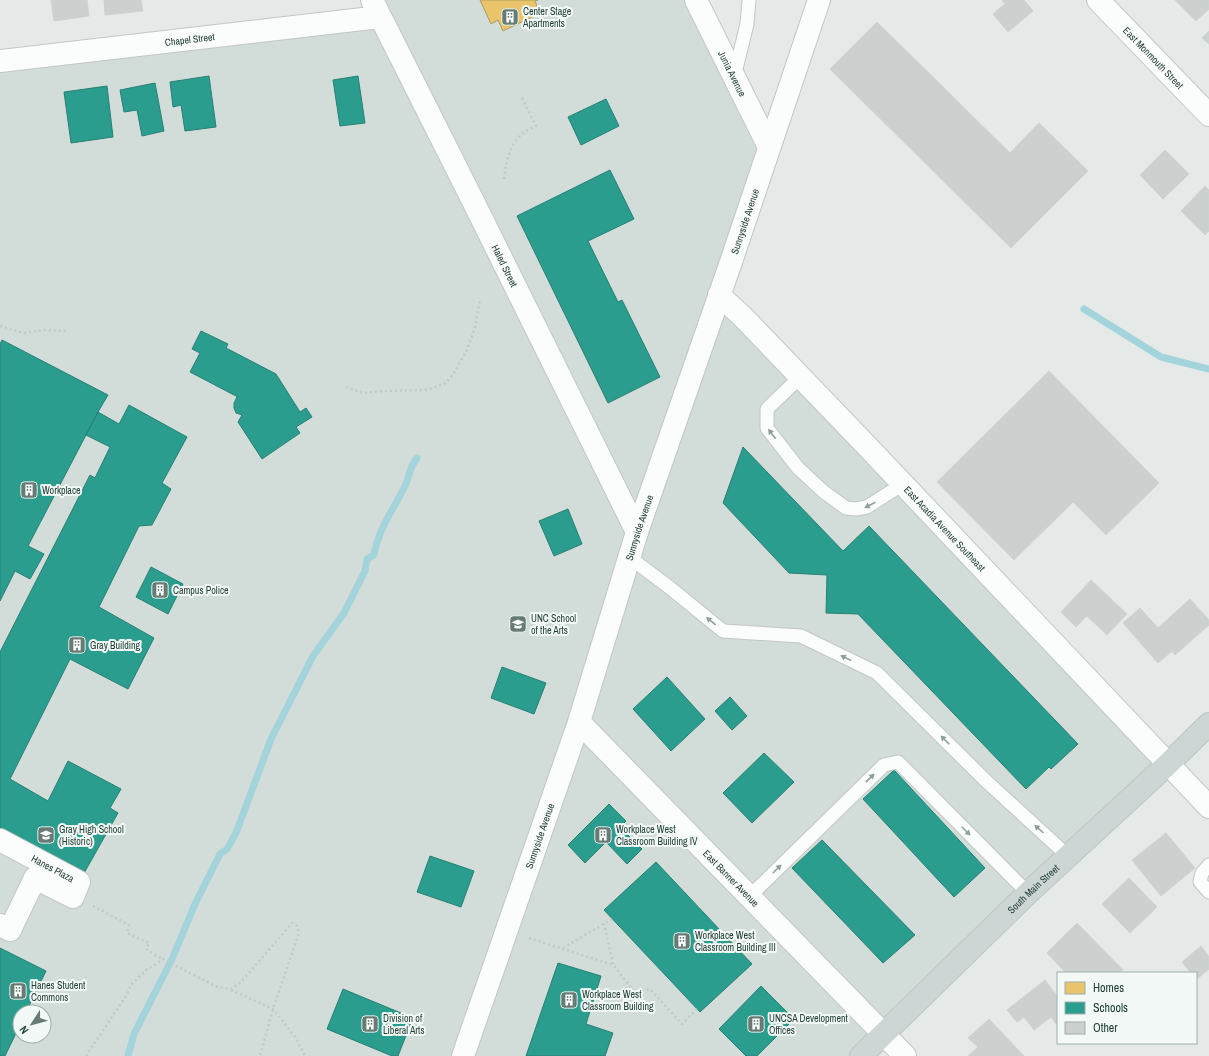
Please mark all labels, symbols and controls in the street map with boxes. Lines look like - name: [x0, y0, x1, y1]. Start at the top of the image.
- place label: Center Stage Apartments: [522, 5, 572, 30]
- building icon: Center Stage Apartments: [500, 7, 520, 27]
- street label: East Monmouth Street: [1120, 24, 1187, 92]
- street label: Chapel Street: [164, 30, 216, 49]
- street label: Junia Avenue: [715, 49, 749, 99]
- street label: Sunnyside Avenue: [728, 187, 762, 256]
- street label: Haled Street: [489, 242, 521, 290]
- one-way arrow: [768, 429, 776, 439]
- building icon: Workplace: [19, 480, 39, 500]
- street label: East Acadia Avenue Southeast: [901, 483, 989, 575]
- place label: Workplace: [42, 484, 81, 497]
- street label: Sunnyside Avenue: [623, 493, 657, 562]
- one-way arrow: [864, 502, 875, 508]
- building icon: Campus Police: [150, 580, 170, 600]
- place label: Campus Police: [173, 584, 229, 597]
- place label: UNC School of the Arts: [531, 612, 576, 637]
- school or university icon: UNC School of the Arts: [508, 614, 528, 634]
- one-way arrow: [705, 617, 716, 625]
- building icon: Gray Building: [67, 635, 87, 655]
- place label: Gray Building: [90, 639, 141, 652]
- one-way arrow: [840, 655, 851, 661]
- one-way arrow: [940, 735, 950, 745]
- one-way arrow: [865, 773, 875, 783]
- street label: Sunnyside Avenue: [523, 801, 557, 870]
- place label: Gray High School (Historic): [59, 823, 124, 848]
- place label: Workplace West Classroom Building IV: [616, 823, 698, 848]
- school or university icon: Gray High School (Historic): [36, 825, 56, 845]
- building icon: Workplace West Classroom Building IV: [593, 825, 613, 845]
- one-way arrow: [1034, 825, 1044, 834]
- one-way arrow: [961, 826, 971, 836]
- street label: East Banner Avenue: [700, 847, 762, 910]
- street label: Hanes Plaza: [29, 852, 77, 885]
- street label: South Main Street: [1005, 861, 1062, 916]
- one-way arrow: [772, 864, 782, 874]
- place label: Workplace West Classroom Building III: [695, 929, 776, 954]
- building icon: Workplace West Classroom Building III: [672, 931, 692, 951]
- legend: [1057, 972, 1197, 1044]
- place label: Hanes Student Commons: [31, 979, 86, 1004]
- text: Homes: [1093, 980, 1124, 996]
- building icon: Hanes Student Commons: [8, 981, 28, 1001]
- place label: Workplace West Classroom Building: [582, 988, 654, 1013]
- building icon: Workplace West Classroom Building: [559, 990, 579, 1010]
- text: Schools: [1093, 1000, 1128, 1016]
- north arrow: [12, 1004, 52, 1044]
- place label: Division of Liberal Arts: [383, 1012, 424, 1037]
- place label: UNCSA Development Offices: [769, 1012, 849, 1037]
- building icon: Division of Liberal Arts: [360, 1014, 380, 1034]
- building icon: UNCSA Development Offices: [746, 1014, 766, 1034]
- text: Other: [1093, 1020, 1118, 1036]
- text: N: [16, 1023, 31, 1037]

